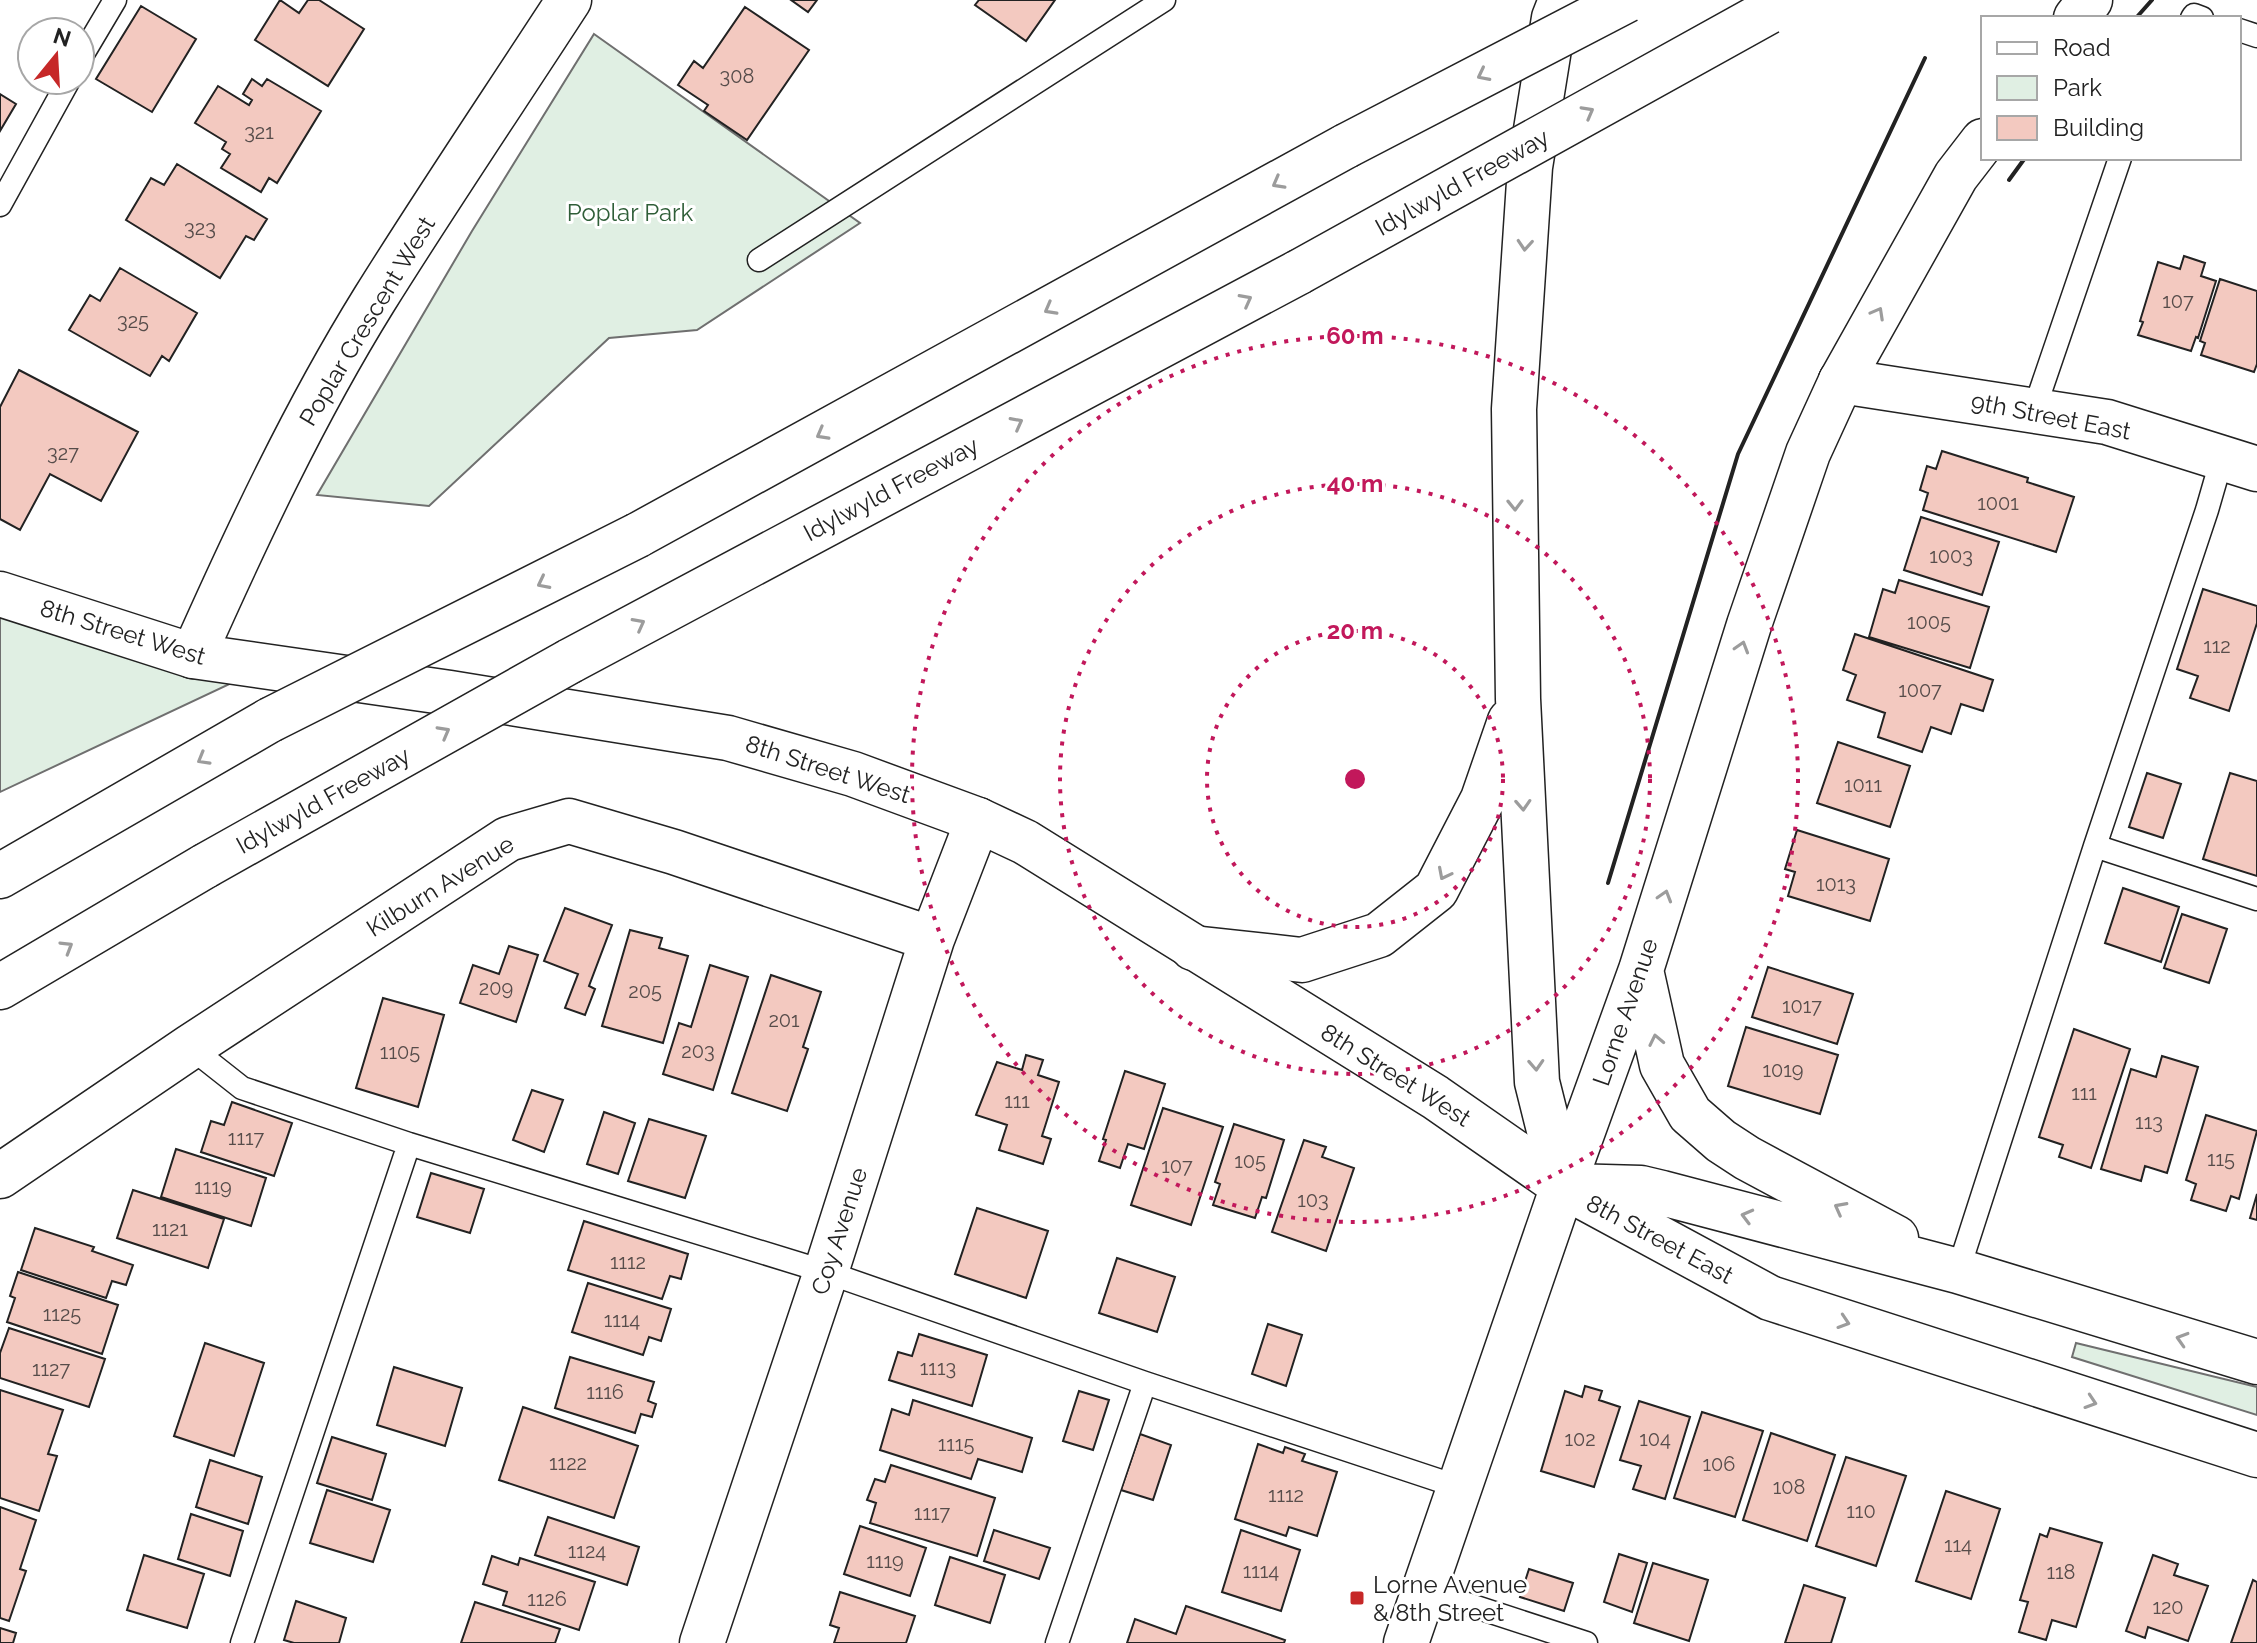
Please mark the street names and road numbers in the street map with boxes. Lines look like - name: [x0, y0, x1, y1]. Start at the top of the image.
- street label: Idylwyld Freeway: [1370, 122, 1554, 242]
- street label: Poplar Crescent West: [293, 211, 441, 431]
- street label: 9th Street East: [1969, 386, 2133, 446]
- street label: Idylwyld Freeway: [799, 431, 983, 547]
- street label: 8th Street West: [37, 593, 209, 671]
- street label: 8th Street West: [742, 729, 914, 809]
- street label: Idylwyld Freeway: [231, 740, 415, 860]
- street label: Kilburn Avenue: [361, 829, 519, 943]
- street label: Lorne Avenue: [1586, 934, 1664, 1090]
- street label: 8th Street West: [1316, 1017, 1476, 1133]
- street label: Coy Avenue: [805, 1164, 873, 1298]
- street label: 8th Street East: [1582, 1188, 1738, 1290]

